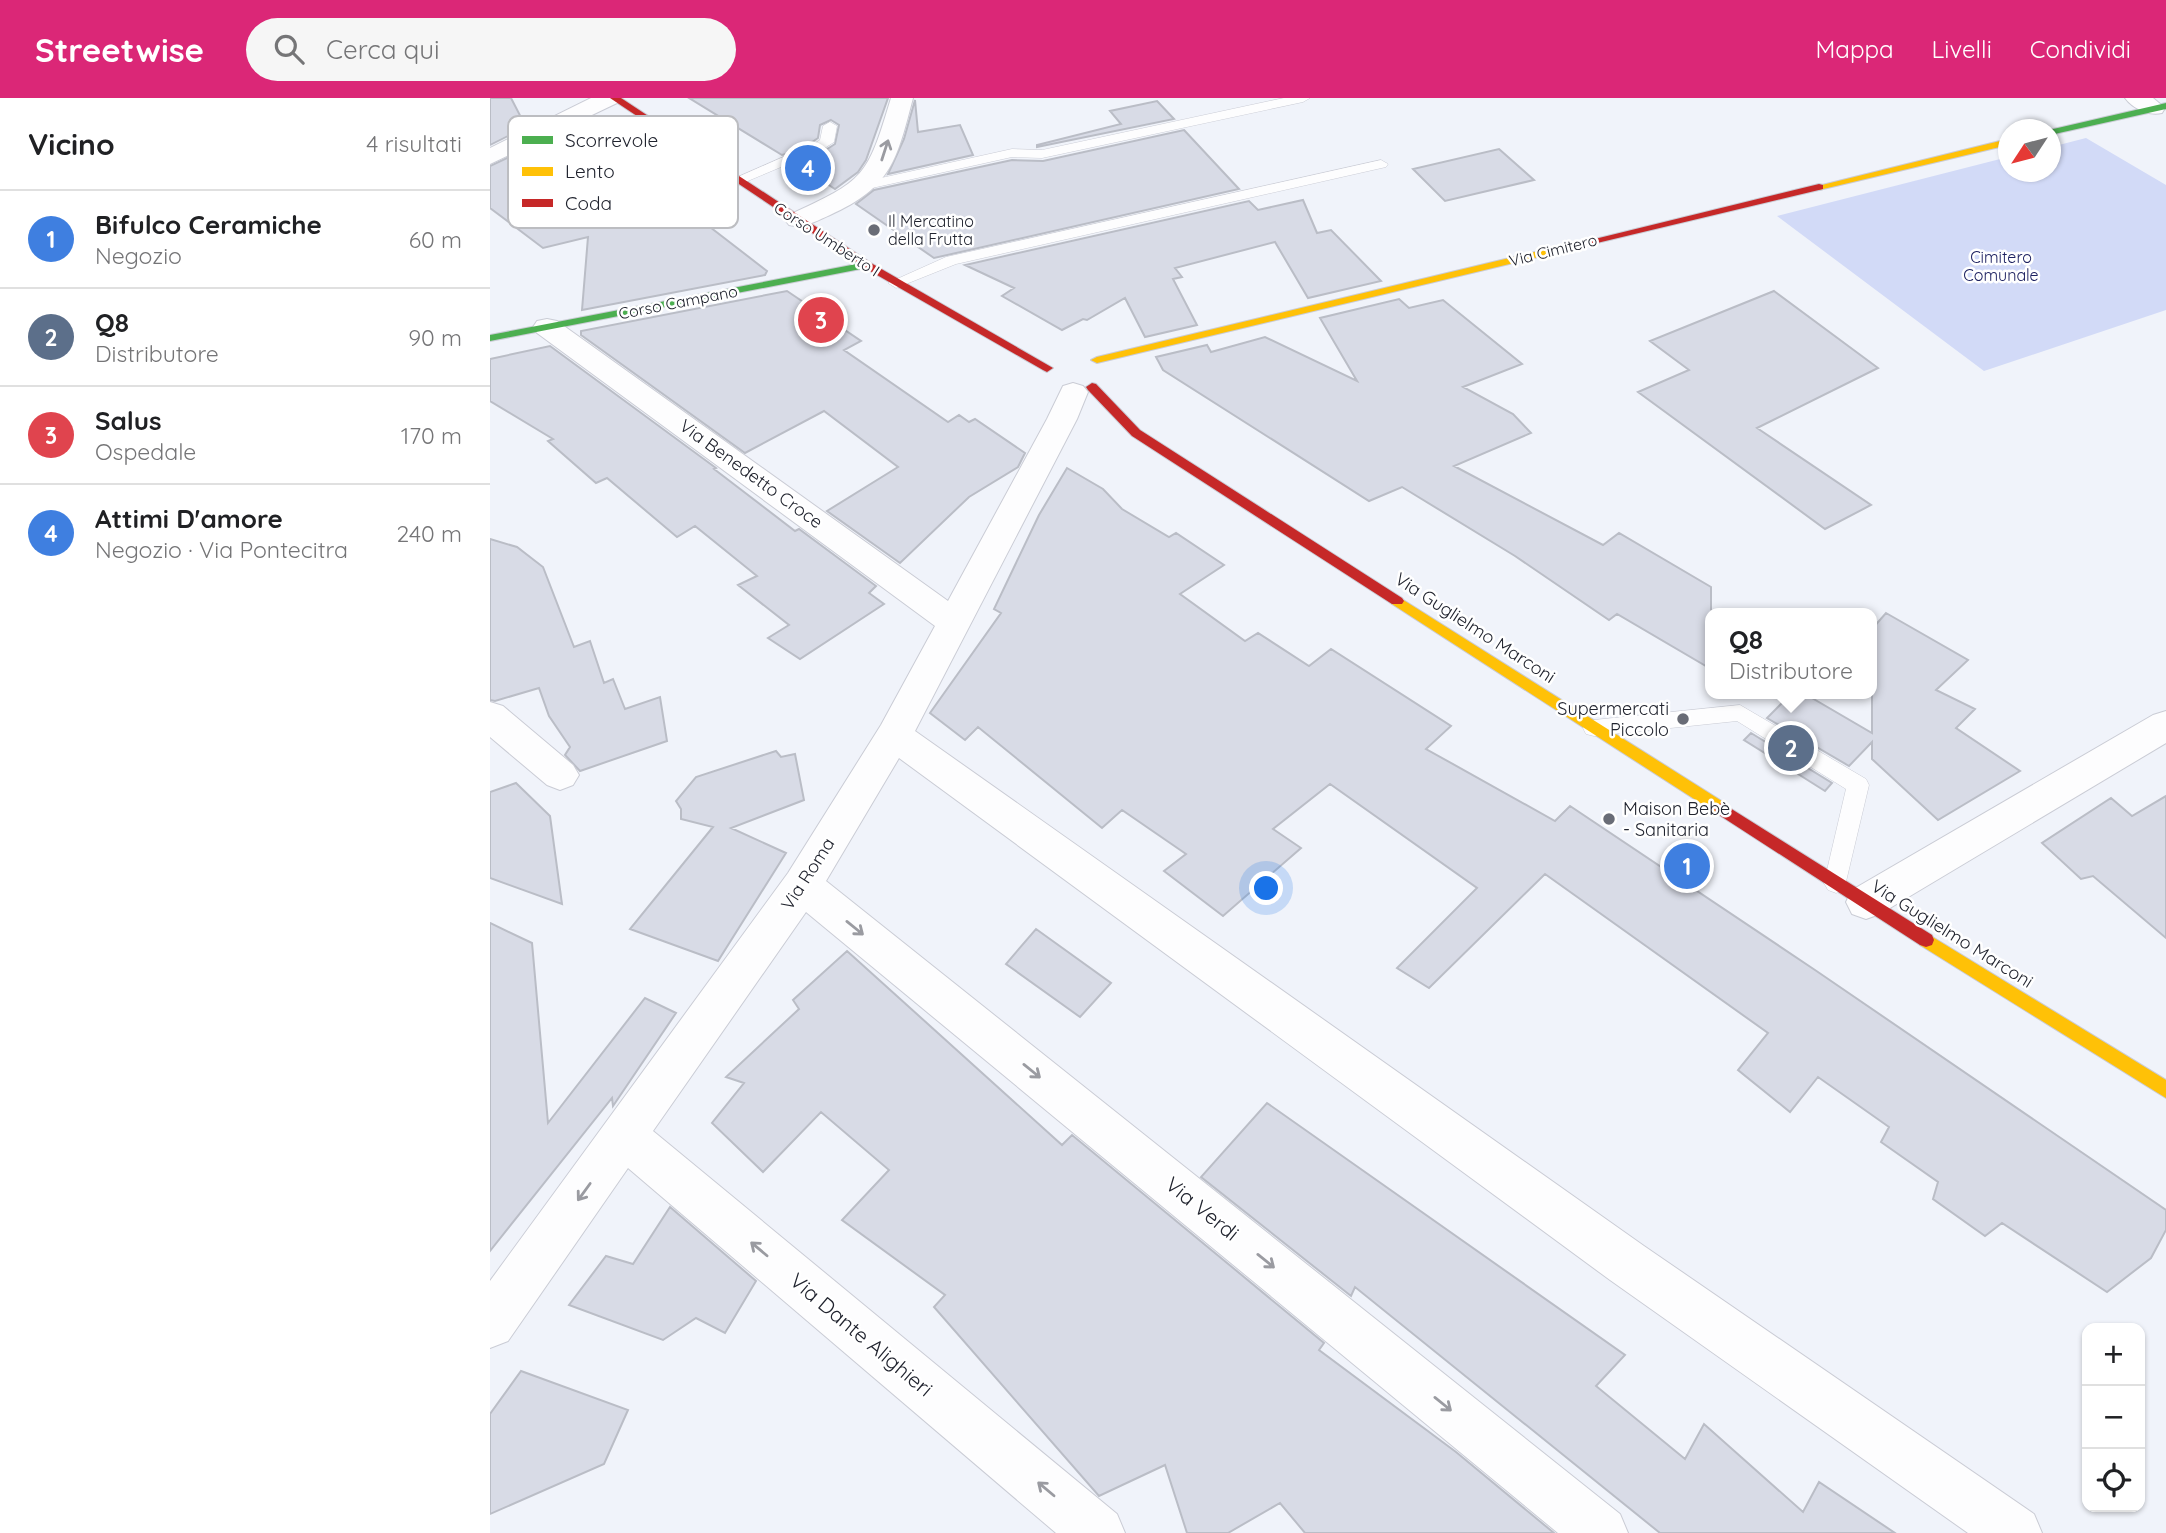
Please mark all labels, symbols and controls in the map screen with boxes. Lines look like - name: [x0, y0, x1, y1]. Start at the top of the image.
- search box: [246, 18, 736, 81]
- text: Streetwise: [35, 29, 204, 70]
- icon: search: [270, 30, 308, 68]
- text: Cerca qui: [326, 33, 440, 66]
- text: Mappa: [1816, 34, 1894, 64]
- text: Livelli: [1932, 34, 1992, 64]
- text: Condividi: [2030, 34, 2131, 64]
- legend: [508, 116, 738, 228]
- north arrow: [1998, 119, 2061, 182]
- text: Vicino: [28, 125, 115, 163]
- text: Scorrevole: [565, 128, 658, 152]
- text: 4 risultati: [366, 129, 462, 158]
- one-way arrow: [880, 139, 893, 161]
- pin: 4: [785, 142, 831, 194]
- text: Lento: [565, 159, 615, 183]
- text: Coda: [565, 191, 612, 215]
- street label: Corso Umberto I: [770, 197, 884, 281]
- text: Bifulco Ceramiche: [95, 208, 322, 241]
- place label: Il Mercatino della Frutta: [888, 211, 974, 249]
- marker: Il Mercatino della Frutta: [866, 222, 882, 238]
- text: 1: [47, 225, 55, 254]
- text: 60 m: [409, 225, 462, 254]
- street label: Via Cimitero: [1507, 229, 1599, 271]
- text: Negozio: [95, 241, 182, 270]
- park label: Cimitero Comunale: [1963, 247, 2039, 285]
- street label: Corso Campano: [617, 281, 739, 323]
- pin: 3: [798, 294, 844, 346]
- text: Q8: [95, 306, 129, 339]
- text: 2: [44, 323, 58, 352]
- text: 90 m: [408, 323, 462, 352]
- text: Distributore: [95, 339, 219, 368]
- text: Salus: [95, 404, 162, 437]
- street label: Via Benedetto Croce: [675, 414, 828, 533]
- text: 3: [45, 421, 57, 450]
- text: 170 m: [401, 421, 462, 450]
- text: Ospedale: [95, 437, 196, 466]
- text: Attimi D'amore: [95, 502, 283, 535]
- text: 4: [44, 519, 58, 548]
- text: 240 m: [397, 519, 462, 548]
- text: Negozio · Via Pontecitra: [95, 535, 348, 564]
- street label: Via Guglielmo Marconi: [1391, 567, 1560, 688]
- popup: [1705, 608, 1877, 699]
- text: Q8: [1729, 623, 1763, 656]
- text: Distributore: [1729, 656, 1853, 685]
- place label: Supermercati Piccolo: [1557, 697, 1669, 741]
- marker: Supermercati Piccolo: [1675, 711, 1691, 727]
- pin: 2: [1768, 722, 1814, 774]
- place label: Maison Bebè - Sanitaria: [1623, 797, 1730, 841]
- marker: Maison Bebè - Sanitaria: [1601, 811, 1617, 827]
- street label: Via Roma: [776, 833, 840, 914]
- pin: 1: [1664, 840, 1710, 892]
- your location: [1249, 871, 1283, 905]
- street label: Via Guglielmo Marconi: [1867, 874, 2038, 993]
- one-way arrow: [846, 920, 864, 936]
- one-way arrow: [1023, 1064, 1041, 1079]
- street label: Via Verdi: [1161, 1171, 1245, 1246]
- one-way arrow: [577, 1182, 591, 1201]
- one-way arrow: [750, 1241, 768, 1257]
- one-way arrow: [1256, 1253, 1274, 1269]
- street label: Via Dante Alighieri: [785, 1267, 938, 1402]
- map controls: [2082, 1323, 2145, 1512]
- button: +: [2082, 1323, 2145, 1386]
- button: −: [2082, 1386, 2145, 1449]
- one-way arrow: [1433, 1397, 1451, 1412]
- button: locate: [2082, 1449, 2145, 1512]
- one-way arrow: [1037, 1481, 1055, 1497]

